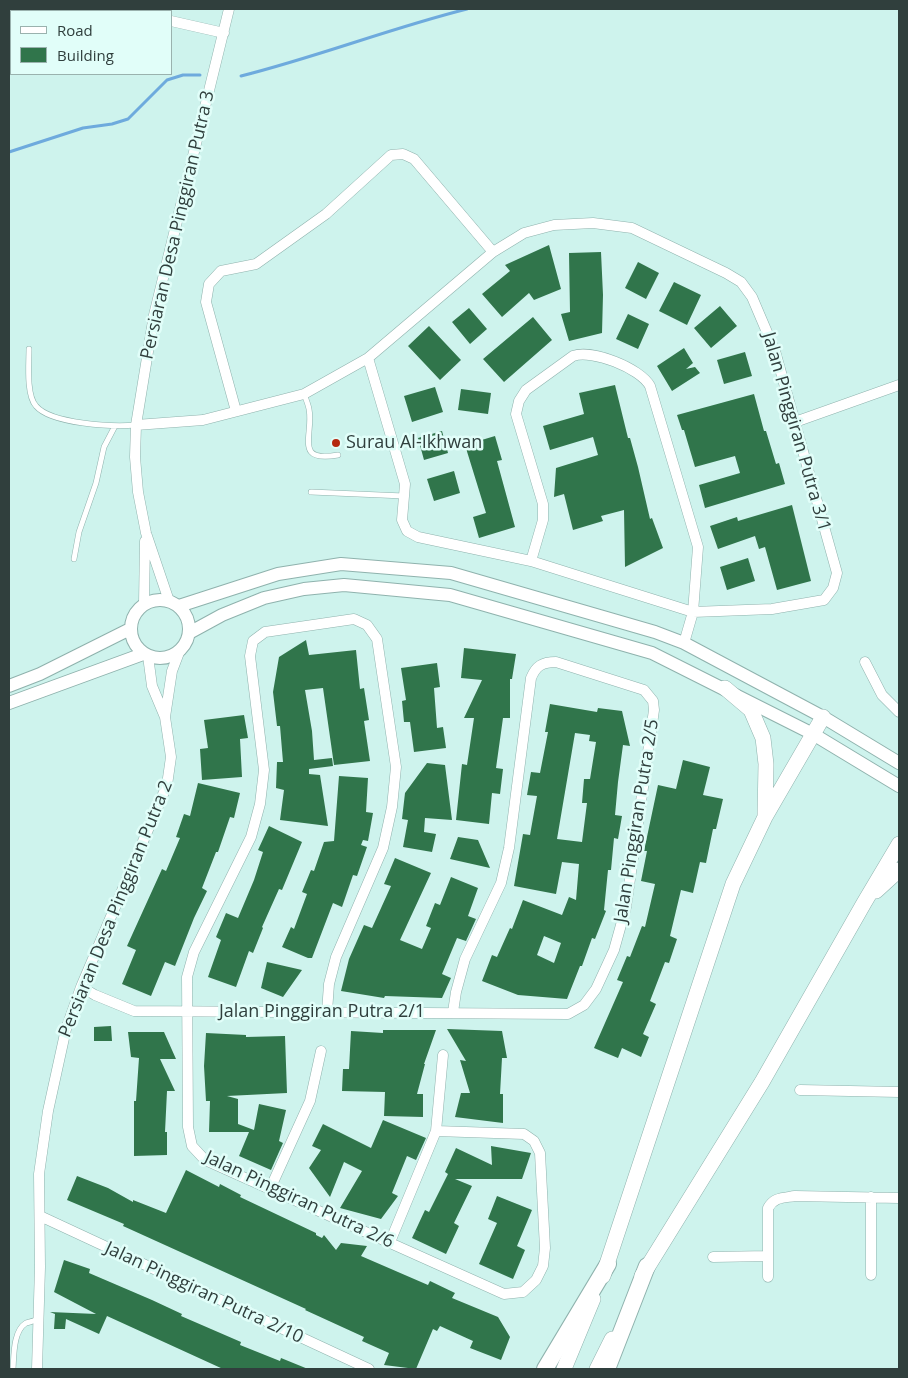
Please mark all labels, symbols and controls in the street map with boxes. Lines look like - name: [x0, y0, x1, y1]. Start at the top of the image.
- legend: [10, 10, 172, 75]
- text: Road: [57, 20, 93, 40]
- text: Building: [57, 45, 114, 65]
- street label: Persiaran Desa Pinggiran Putra 3: [137, 89, 219, 361]
- street label: Jalan Pinggiran Putra 3/1: [757, 330, 835, 534]
- place label: Surau Al-Ikhwan: [346, 432, 482, 454]
- marker: Surau Al-Ikhwan: [330, 437, 342, 449]
- street label: Jalan Pinggiran Putra 2/5: [610, 717, 664, 925]
- street label: Persiaran Desa Pinggiran Putra 2: [54, 777, 178, 1041]
- street label: Jalan Pinggiran Putra 2/1: [219, 1001, 425, 1023]
- street label: Jalan Pinggiran Putra 2/6: [201, 1147, 397, 1253]
- street label: Jalan Pinggiran Putra 2/10: [101, 1237, 307, 1349]

